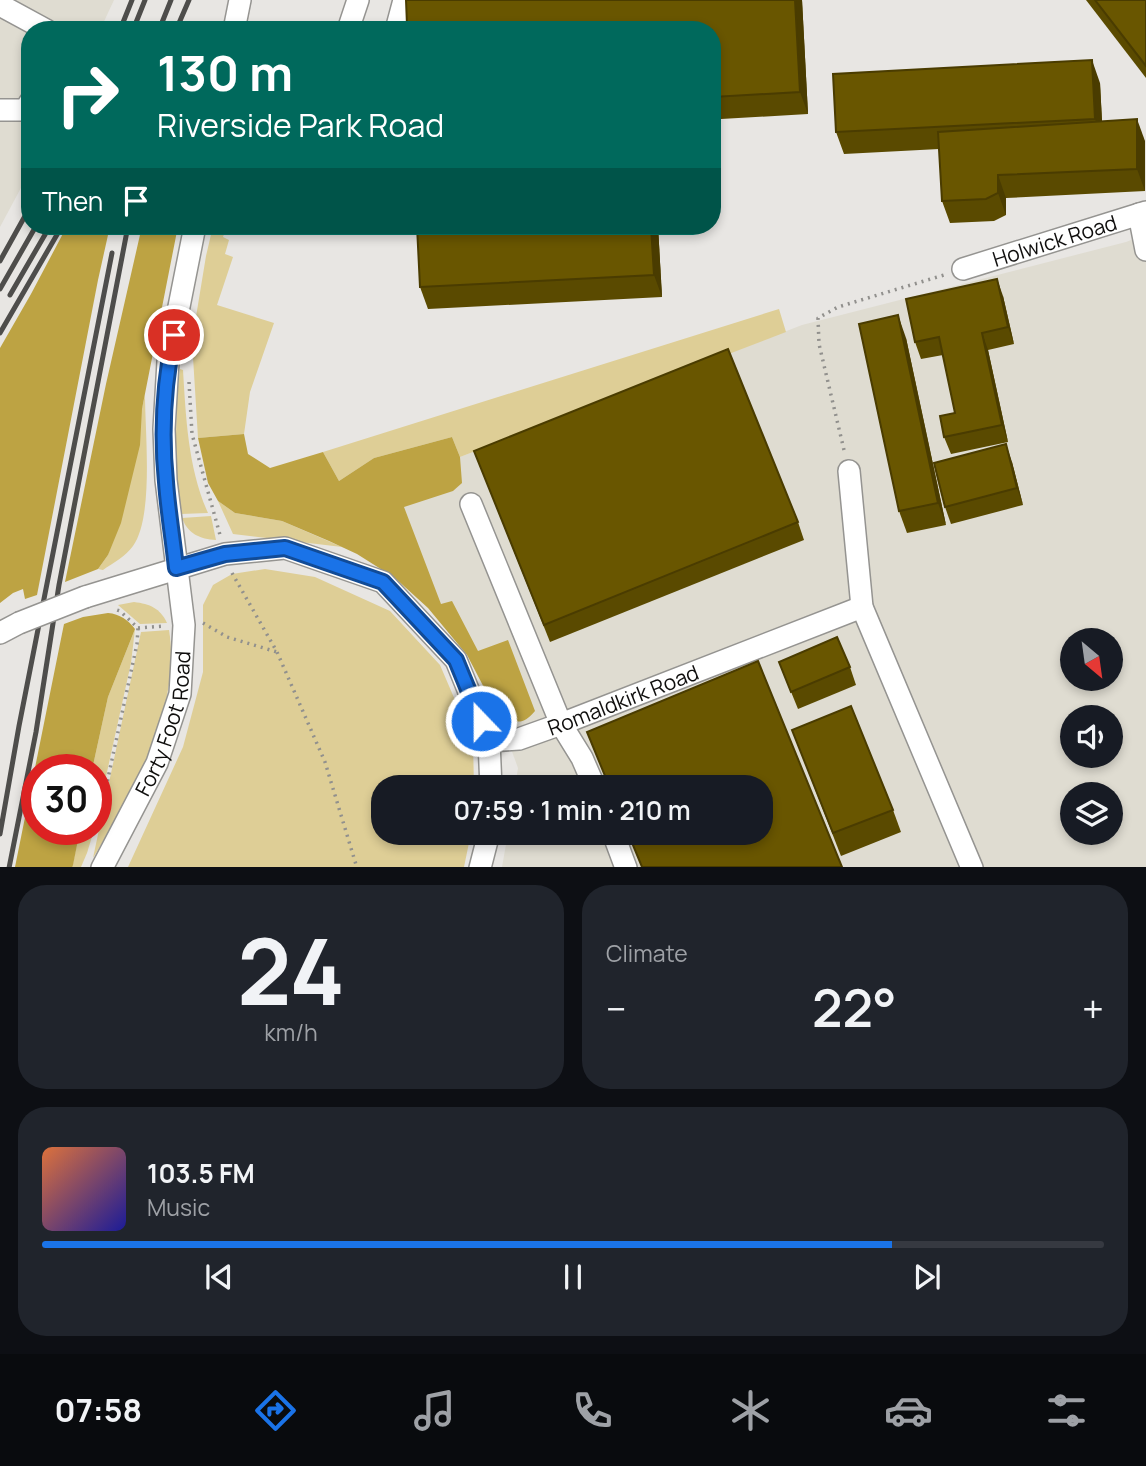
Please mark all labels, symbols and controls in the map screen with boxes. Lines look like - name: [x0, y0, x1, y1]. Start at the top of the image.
- text: 130 m: [157, 39, 293, 106]
- icon: right: [42, 49, 133, 140]
- text: Riverside Park Road: [157, 103, 444, 147]
- icon: arrive: [117, 182, 155, 220]
- text: Then: [42, 183, 103, 219]
- street label: Holwick Road: [989, 208, 1120, 273]
- pin: [144, 305, 204, 365]
- icon: arrive: [155, 316, 193, 354]
- north arrow: [1060, 628, 1124, 691]
- map controls: [1060, 628, 1123, 845]
- street label: Forty Foot Road: [128, 650, 196, 801]
- street label: Romaldkirk Road: [544, 658, 703, 742]
- position arrow: [444, 684, 518, 758]
- button: sound: [1060, 705, 1123, 768]
- speed limit sign: 30: [21, 754, 112, 845]
- button: layers: [1060, 782, 1123, 845]
- text: 07:59 · 1 min · 210 m: [453, 792, 691, 828]
- text: 24: [237, 908, 345, 1032]
- text: Climate: [606, 937, 688, 969]
- text: 22°: [812, 972, 897, 1043]
- text: −: [606, 982, 627, 1034]
- text: +: [1082, 982, 1104, 1034]
- text: km/h: [264, 1016, 318, 1048]
- text: 103.5 FM: [147, 1155, 255, 1191]
- text: Music: [147, 1191, 210, 1223]
- icon: previous: [200, 1258, 238, 1296]
- icon: pause: [554, 1258, 592, 1296]
- icon: next: [908, 1258, 946, 1296]
- icon: directions: [251, 1386, 300, 1435]
- icon: music: [410, 1386, 459, 1435]
- icon: phone: [568, 1386, 617, 1435]
- icon: climate: [726, 1386, 775, 1435]
- icon: car: [884, 1386, 933, 1435]
- icon: filters: [1042, 1386, 1091, 1435]
- text: 07:58: [55, 1388, 142, 1432]

